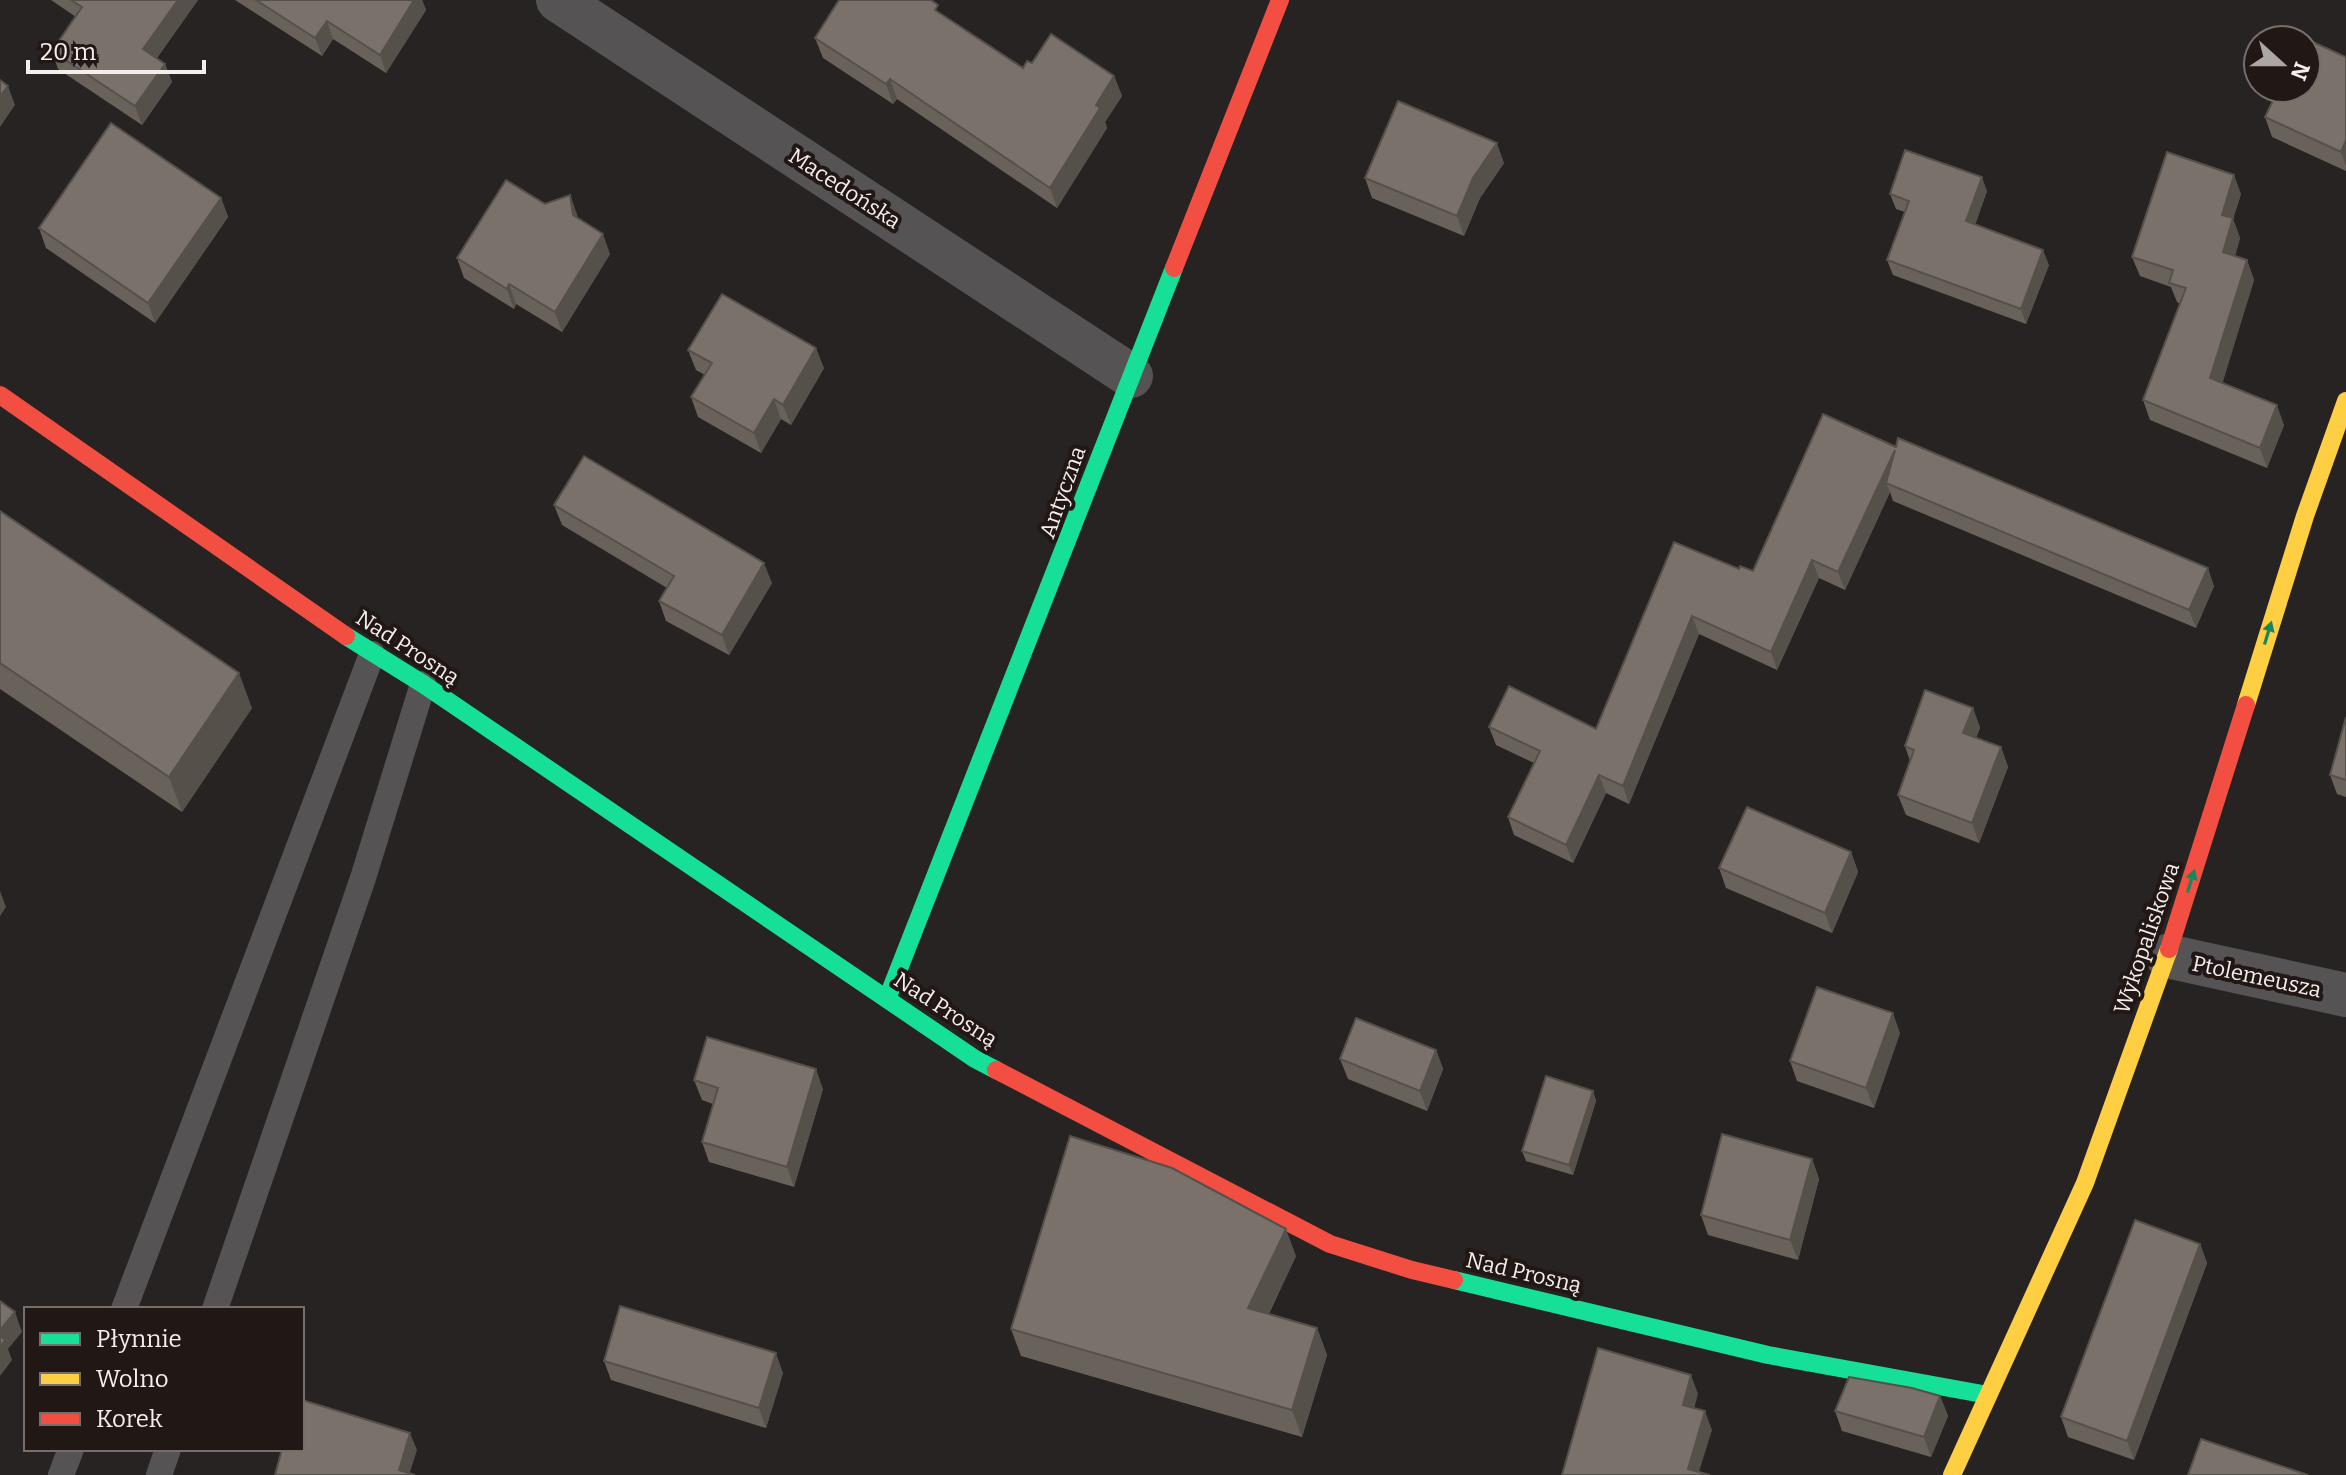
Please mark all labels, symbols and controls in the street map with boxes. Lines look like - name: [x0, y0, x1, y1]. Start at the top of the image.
- scale bar: [28, 24, 204, 74]
- north arrow: [2242, 24, 2322, 104]
- text: 20 m: [40, 38, 96, 66]
- text: N: [2285, 58, 2316, 84]
- street label: Macedońska: [784, 142, 906, 235]
- street label: Antyczna: [1033, 443, 1092, 542]
- street label: Nad Prosną: [351, 604, 464, 691]
- one-way arrow: [2262, 621, 2275, 645]
- street label: Wykopaliskowa: [2108, 859, 2185, 1018]
- one-way arrow: [2185, 869, 2197, 893]
- street label: Ptolemeusza: [2190, 950, 2324, 1003]
- street label: Nad Prosną: [889, 966, 1002, 1053]
- street label: Nad Prosną: [1463, 1246, 1584, 1299]
- legend: [24, 1307, 304, 1451]
- text: Płynnie: [96, 1325, 182, 1353]
- text: Wolno: [96, 1365, 169, 1393]
- text: Korek: [96, 1405, 163, 1433]

